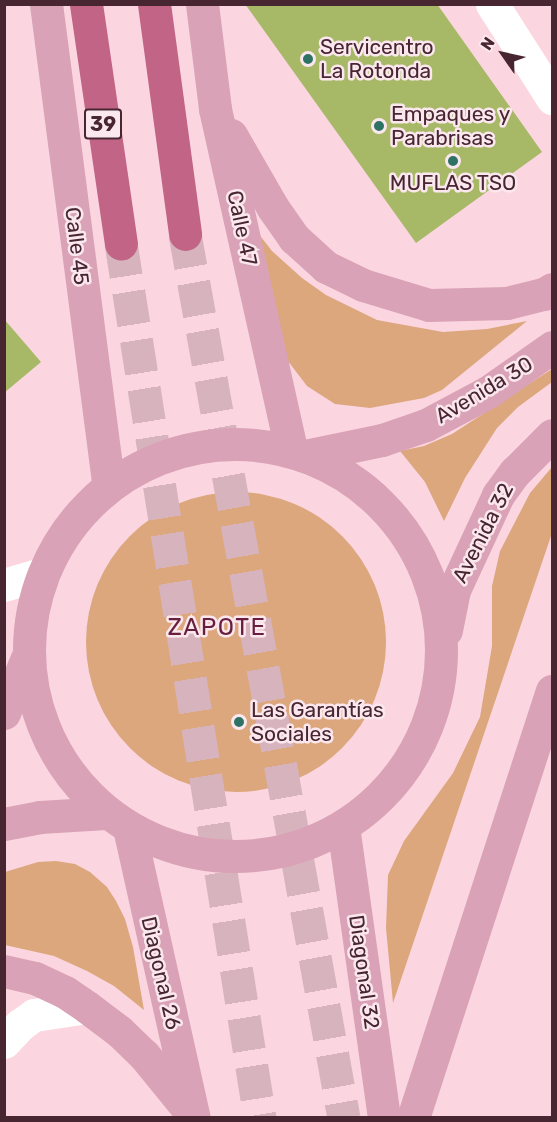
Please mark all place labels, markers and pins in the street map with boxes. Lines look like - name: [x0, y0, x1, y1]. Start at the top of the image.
- place label: Servicentro La Rotonda: [320, 34, 433, 84]
- marker: Servicentro La Rotonda: [301, 52, 315, 66]
- place label: Empaques y Parabrisas: [391, 101, 511, 151]
- marker: Empaques y Parabrisas: [372, 119, 386, 133]
- marker: MUFLAS TSO: [446, 154, 460, 168]
- place label: MUFLAS TSO: [390, 170, 516, 196]
- place label: Las Garantías Sociales: [251, 697, 384, 747]
- marker: Las Garantías Sociales: [232, 715, 246, 729]

